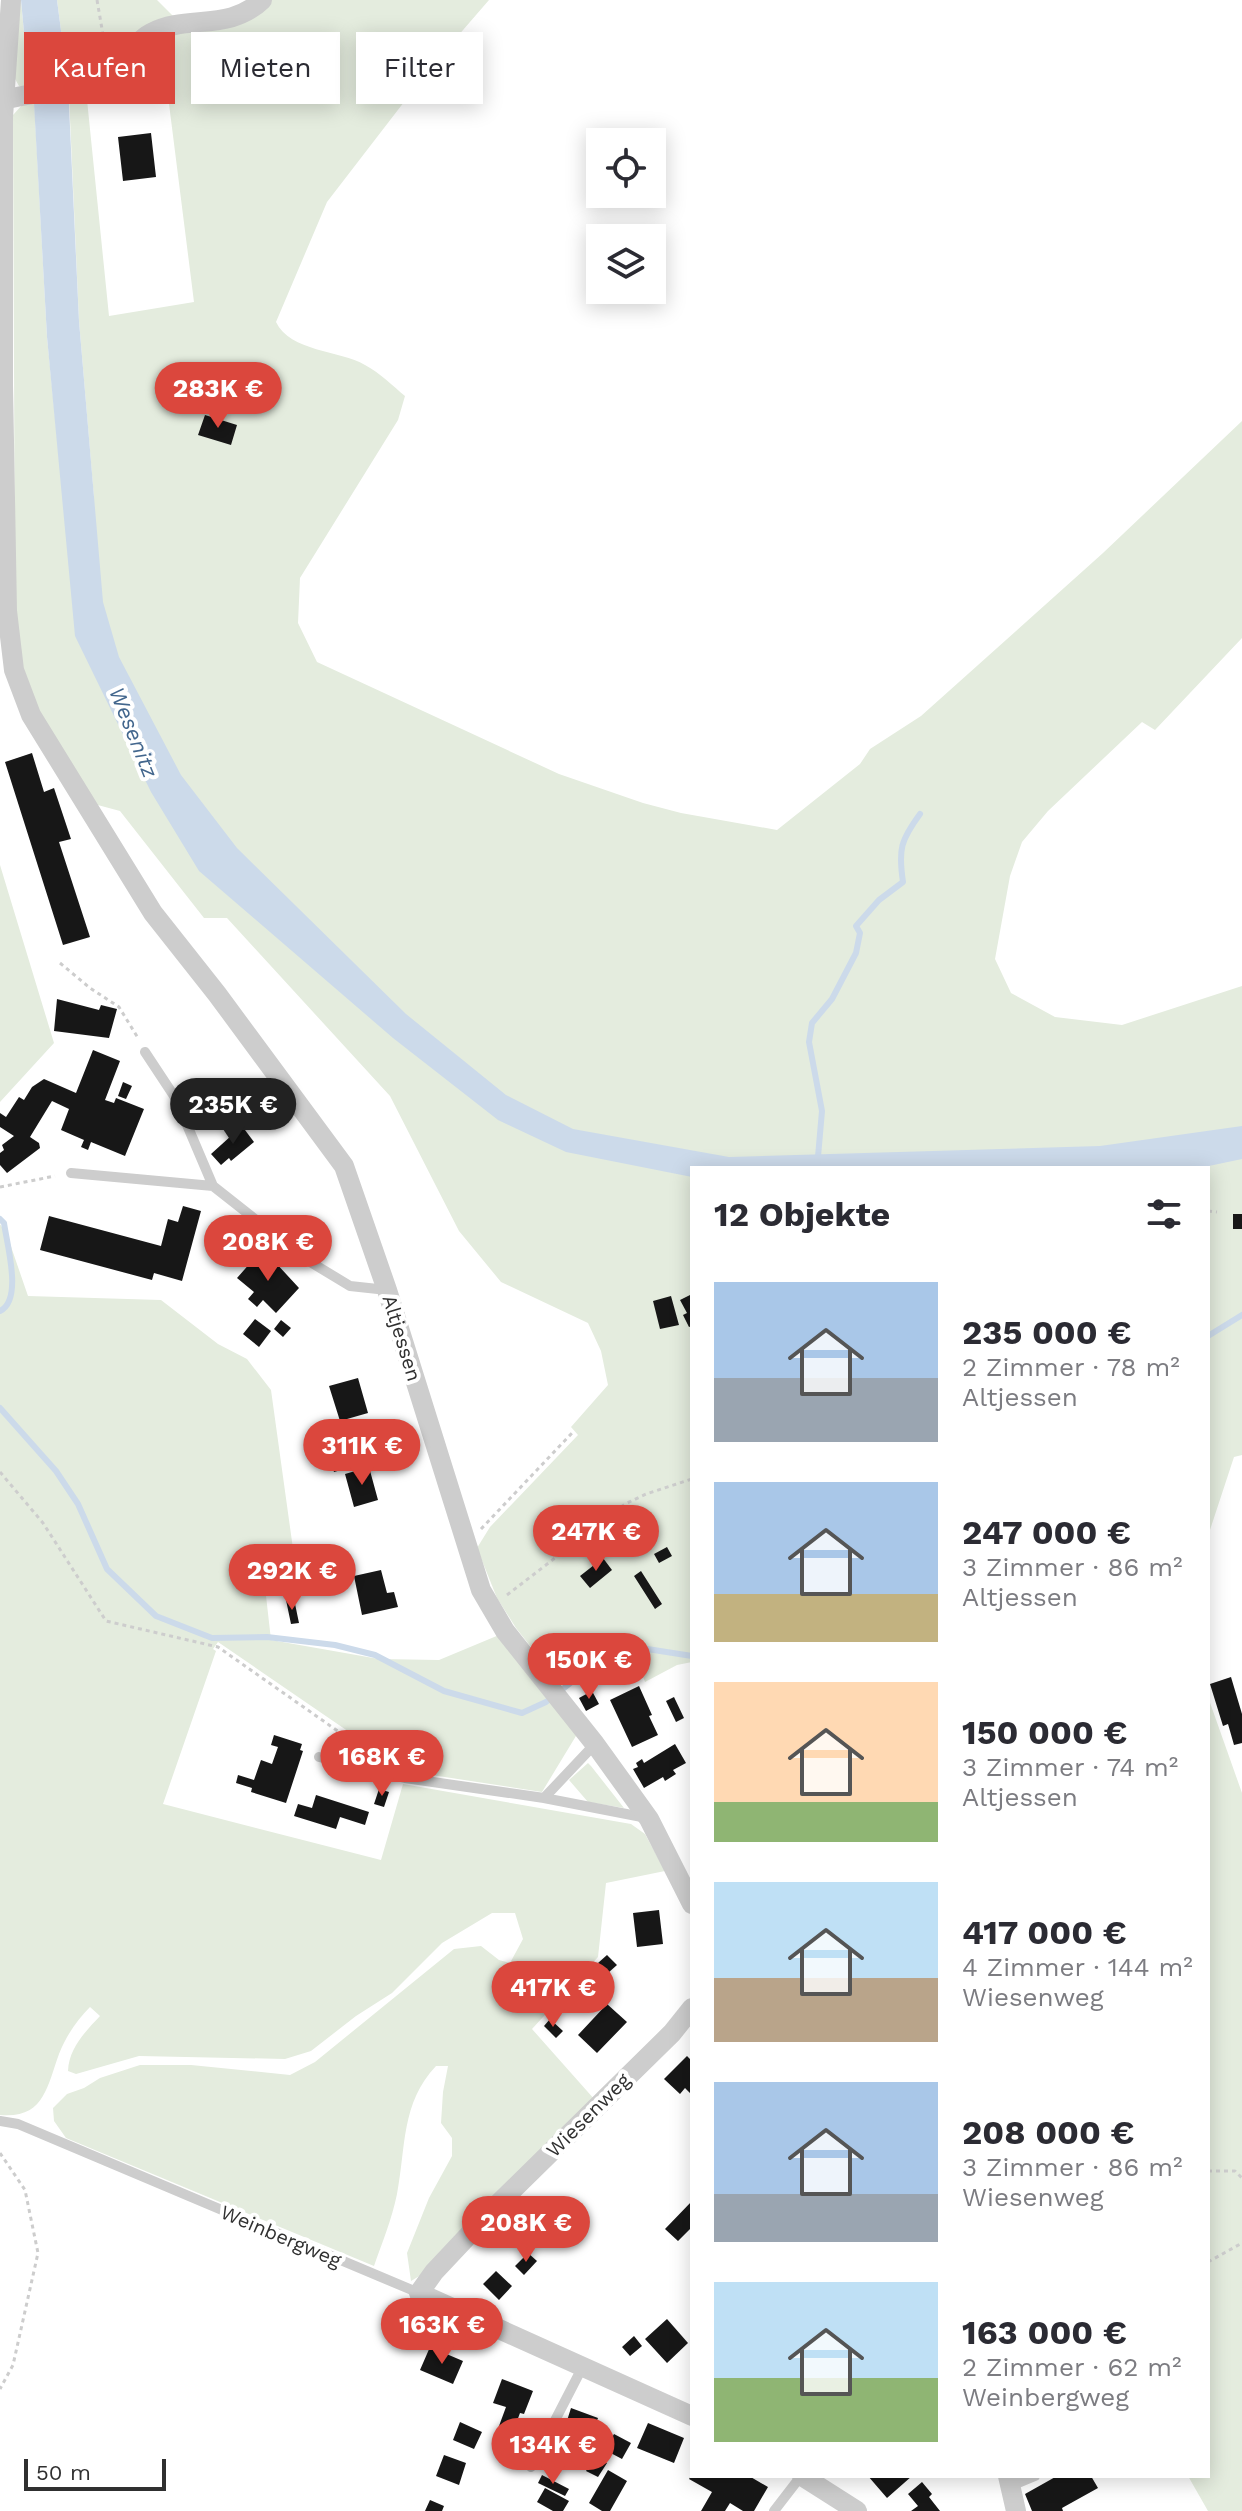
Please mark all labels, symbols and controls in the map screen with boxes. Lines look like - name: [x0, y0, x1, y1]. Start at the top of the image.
- chip: Kaufen: [24, 32, 175, 104]
- chip: Mieten: [191, 32, 340, 104]
- chip: Filter: [356, 32, 483, 104]
- map controls: [586, 128, 666, 304]
- button: locate: [586, 128, 666, 208]
- button: layers: [586, 224, 666, 304]
- pin: 283K €: [153, 362, 283, 430]
- text: 283K €: [173, 373, 263, 403]
- water label: Wesenitz: [104, 683, 163, 782]
- pin: 235K €: [168, 1078, 298, 1146]
- text: 235K €: [188, 1089, 278, 1119]
- icon: filters: [1142, 1192, 1186, 1236]
- text: 12 Objekte: [714, 1194, 890, 1234]
- pin: 208K €: [203, 1215, 333, 1283]
- text: 208K €: [222, 1226, 314, 1256]
- street label: Altjessen: [377, 1292, 427, 1384]
- text: 235 000 €: [962, 1312, 1131, 1352]
- icon: home: [778, 1314, 874, 1410]
- text: 2 Zimmer · 78 m²: [962, 1352, 1180, 1382]
- text: Altjessen: [962, 1382, 1078, 1412]
- pin: 311K €: [297, 1419, 427, 1487]
- text: 311K €: [321, 1430, 403, 1460]
- pin: 247K €: [531, 1505, 661, 1573]
- text: 247 000 €: [962, 1512, 1131, 1552]
- icon: home: [778, 1514, 874, 1610]
- text: 247K €: [551, 1516, 641, 1546]
- pin: 292K €: [227, 1544, 357, 1612]
- text: 3 Zimmer · 86 m²: [962, 1552, 1182, 1582]
- text: 292K €: [247, 1555, 337, 1585]
- text: Altjessen: [962, 1582, 1078, 1612]
- pin: 150K €: [524, 1633, 654, 1701]
- text: 150K €: [546, 1644, 632, 1674]
- text: 150 000 €: [962, 1712, 1127, 1752]
- icon: home: [778, 1714, 874, 1810]
- pin: 168K €: [317, 1730, 447, 1798]
- text: 168K €: [338, 1741, 426, 1771]
- text: 3 Zimmer · 74 m²: [962, 1752, 1178, 1782]
- text: Altjessen: [962, 1782, 1078, 1812]
- text: 417 000 €: [962, 1912, 1127, 1952]
- icon: home: [778, 1914, 874, 2010]
- text: 4 Zimmer · 144 m²: [962, 1952, 1193, 1982]
- pin: 417K €: [488, 1961, 618, 2029]
- text: 417K €: [510, 1972, 596, 2002]
- text: Wiesenweg: [962, 1982, 1104, 2012]
- street label: Wiesenweg: [541, 2068, 635, 2162]
- text: 208 000 €: [962, 2112, 1134, 2152]
- icon: home: [778, 2114, 874, 2210]
- text: 3 Zimmer · 86 m²: [962, 2152, 1182, 2182]
- text: Wiesenweg: [962, 2182, 1104, 2212]
- pin: 208K €: [461, 2196, 591, 2264]
- street label: Weinbergweg: [217, 2200, 345, 2272]
- text: 208K €: [480, 2207, 572, 2237]
- pin: 163K €: [377, 2298, 507, 2366]
- text: 163K €: [399, 2309, 485, 2339]
- text: 163 000 €: [962, 2312, 1127, 2352]
- icon: home: [778, 2314, 874, 2410]
- text: 2 Zimmer · 62 m²: [962, 2352, 1182, 2382]
- text: Weinbergweg: [962, 2382, 1129, 2412]
- pin: 134K €: [488, 2418, 618, 2486]
- text: 134K €: [510, 2429, 597, 2459]
- scale bar: [24, 2455, 166, 2491]
- text: 50 m: [36, 2460, 91, 2485]

